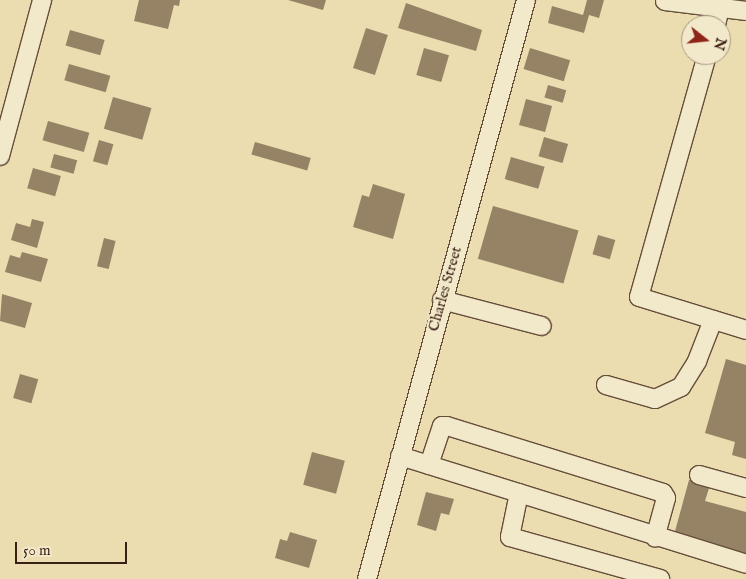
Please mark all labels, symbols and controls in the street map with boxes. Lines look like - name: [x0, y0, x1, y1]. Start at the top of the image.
- north arrow: [681, 15, 731, 65]
- text: N: [709, 36, 730, 52]
- street label: Charles Street: [424, 244, 466, 334]
- scale bar: [18, 532, 130, 564]
- text: 50 m: [23, 541, 51, 560]

